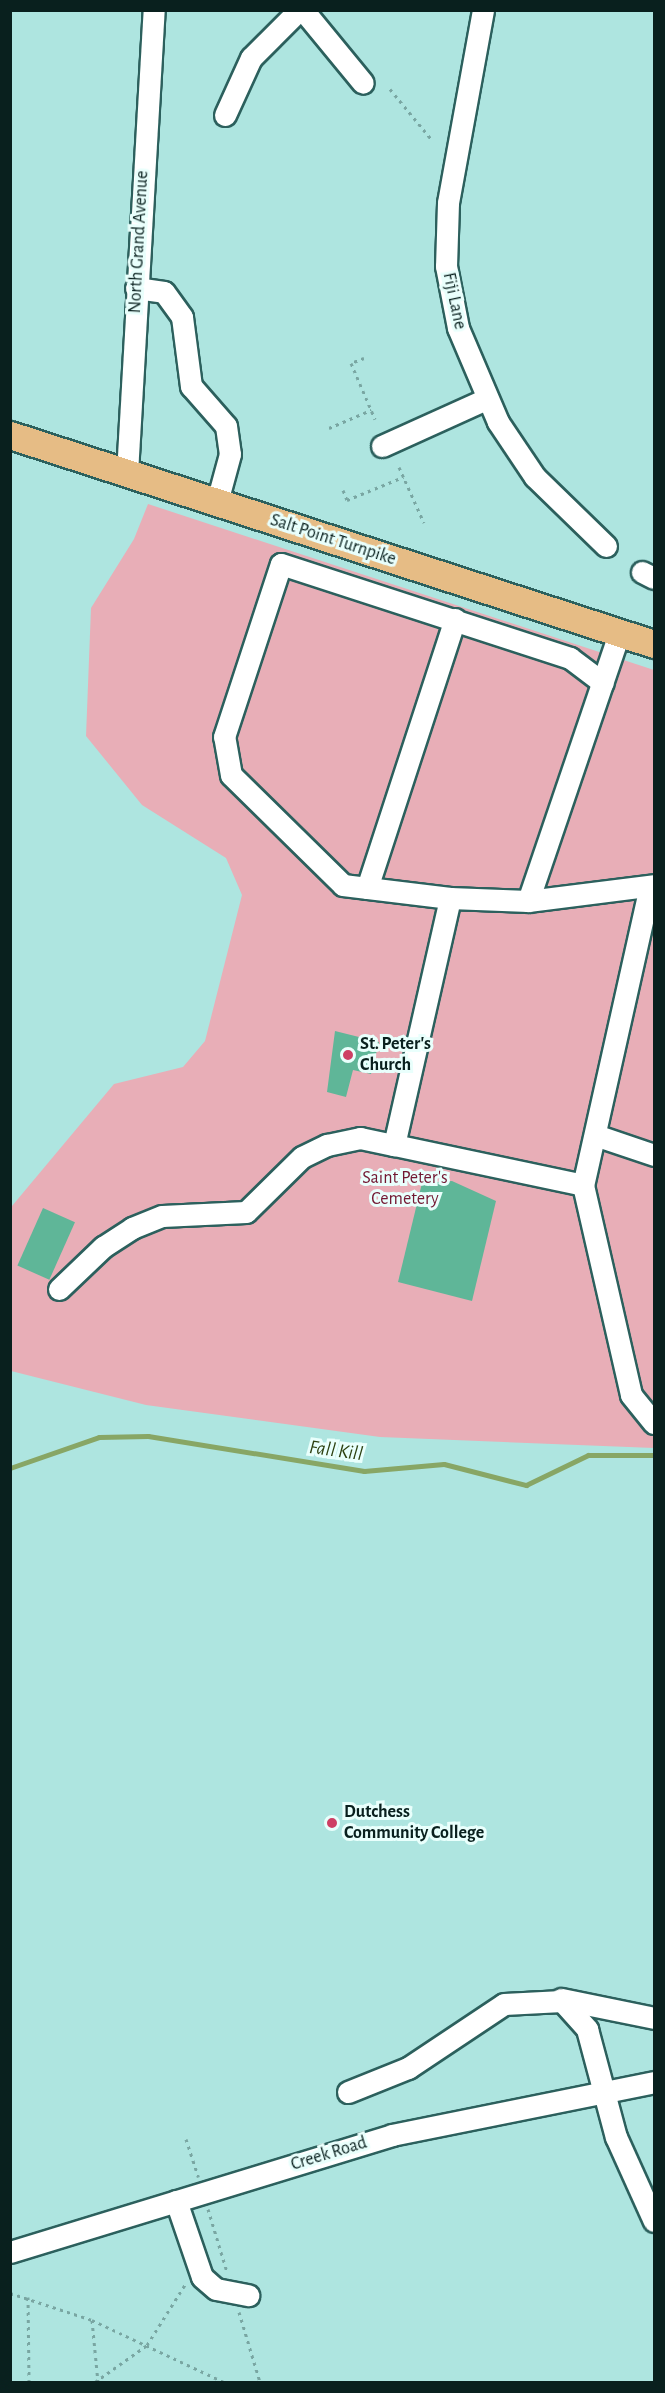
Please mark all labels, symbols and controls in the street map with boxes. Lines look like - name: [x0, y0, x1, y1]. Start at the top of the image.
- street label: North Grand Avenue: [124, 170, 154, 314]
- street label: Fiji Lane: [437, 271, 471, 331]
- street label: Salt Point Turnpike: [267, 510, 399, 570]
- place label: St. Peter's Church: [360, 1034, 431, 1076]
- marker: St. Peter's Church: [341, 1048, 355, 1062]
- park label: Saint Peter's Cemetery: [362, 1168, 448, 1210]
- water label: Fall Kill: [308, 1435, 364, 1467]
- place label: Dutchess Community College: [344, 1802, 484, 1844]
- marker: Dutchess Community College: [325, 1816, 339, 1830]
- street label: Creek Road: [288, 2132, 370, 2176]

